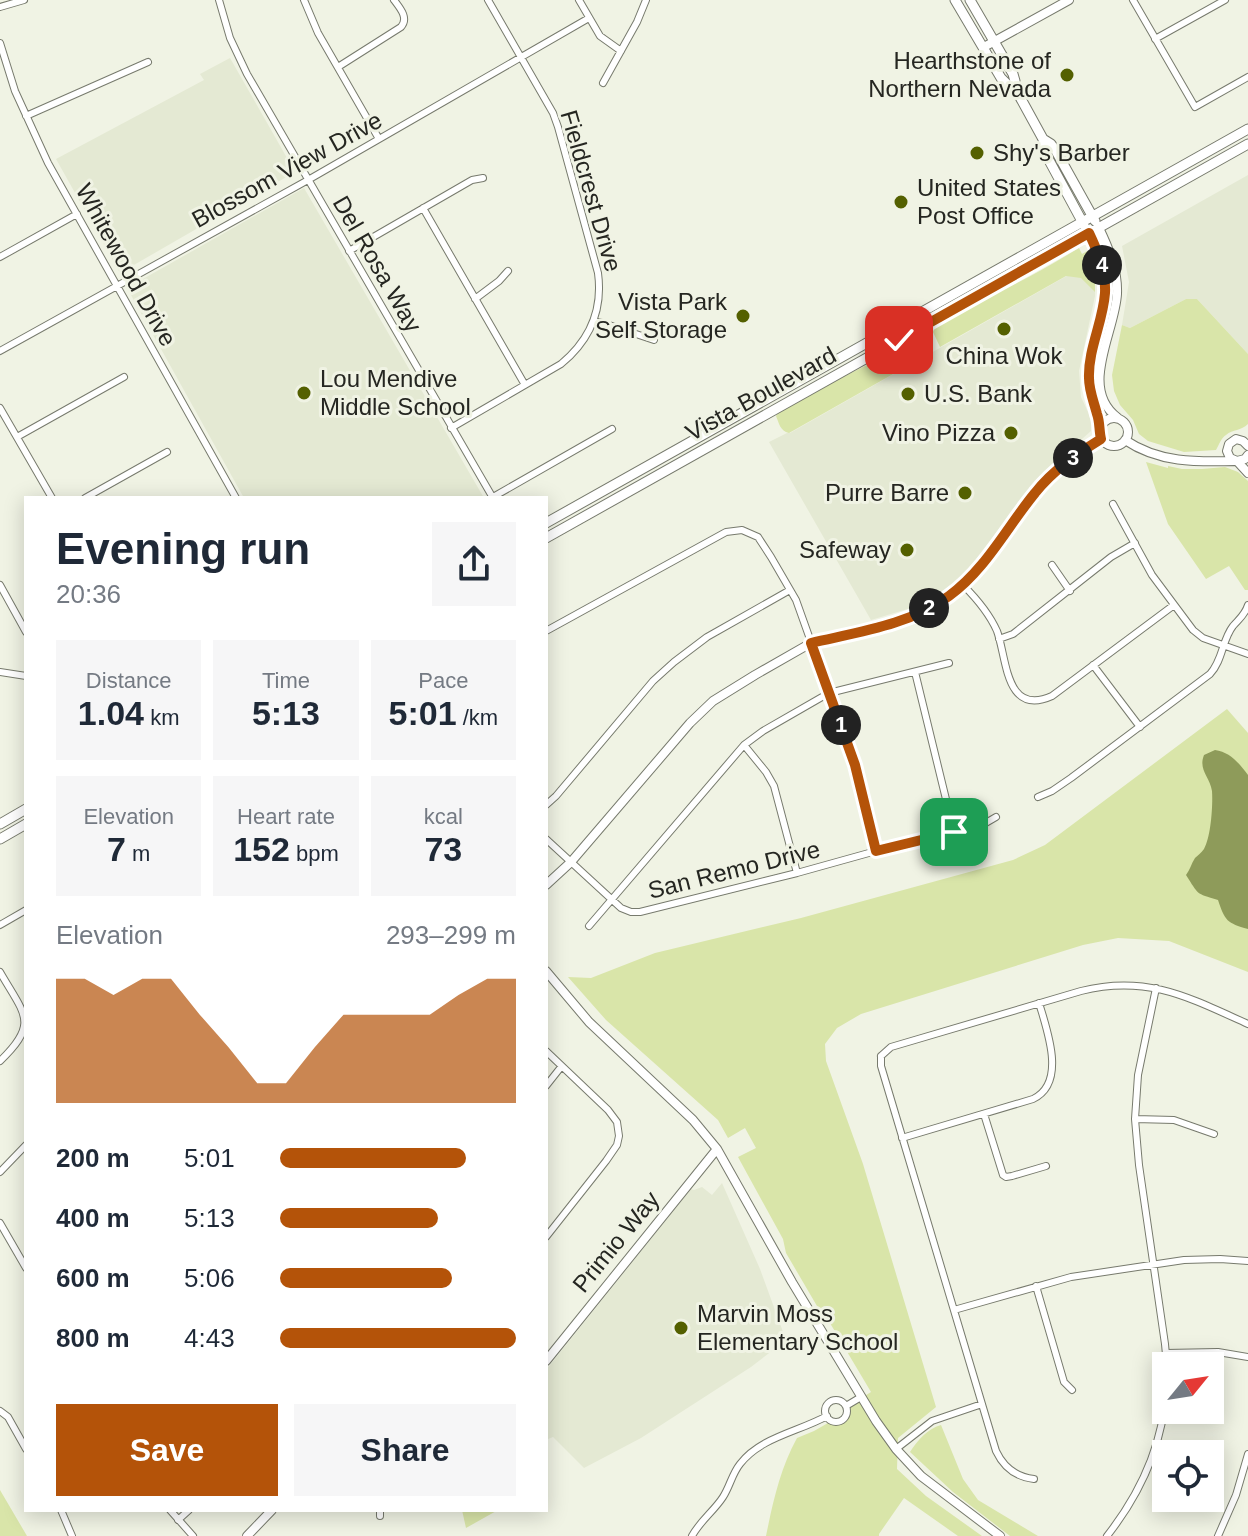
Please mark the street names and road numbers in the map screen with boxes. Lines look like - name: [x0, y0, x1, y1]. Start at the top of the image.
- street label: Blossom View Drive: [187, 106, 386, 233]
- street label: Fieldcrest Drive: [556, 107, 627, 275]
- street label: Whitewood Drive: [71, 179, 182, 351]
- street label: Del Rosa Way: [328, 191, 427, 337]
- street label: Vista Boulevard: [681, 341, 841, 446]
- street label: San Remo Drive: [645, 835, 823, 904]
- street label: Primio Way: [567, 1186, 664, 1298]

